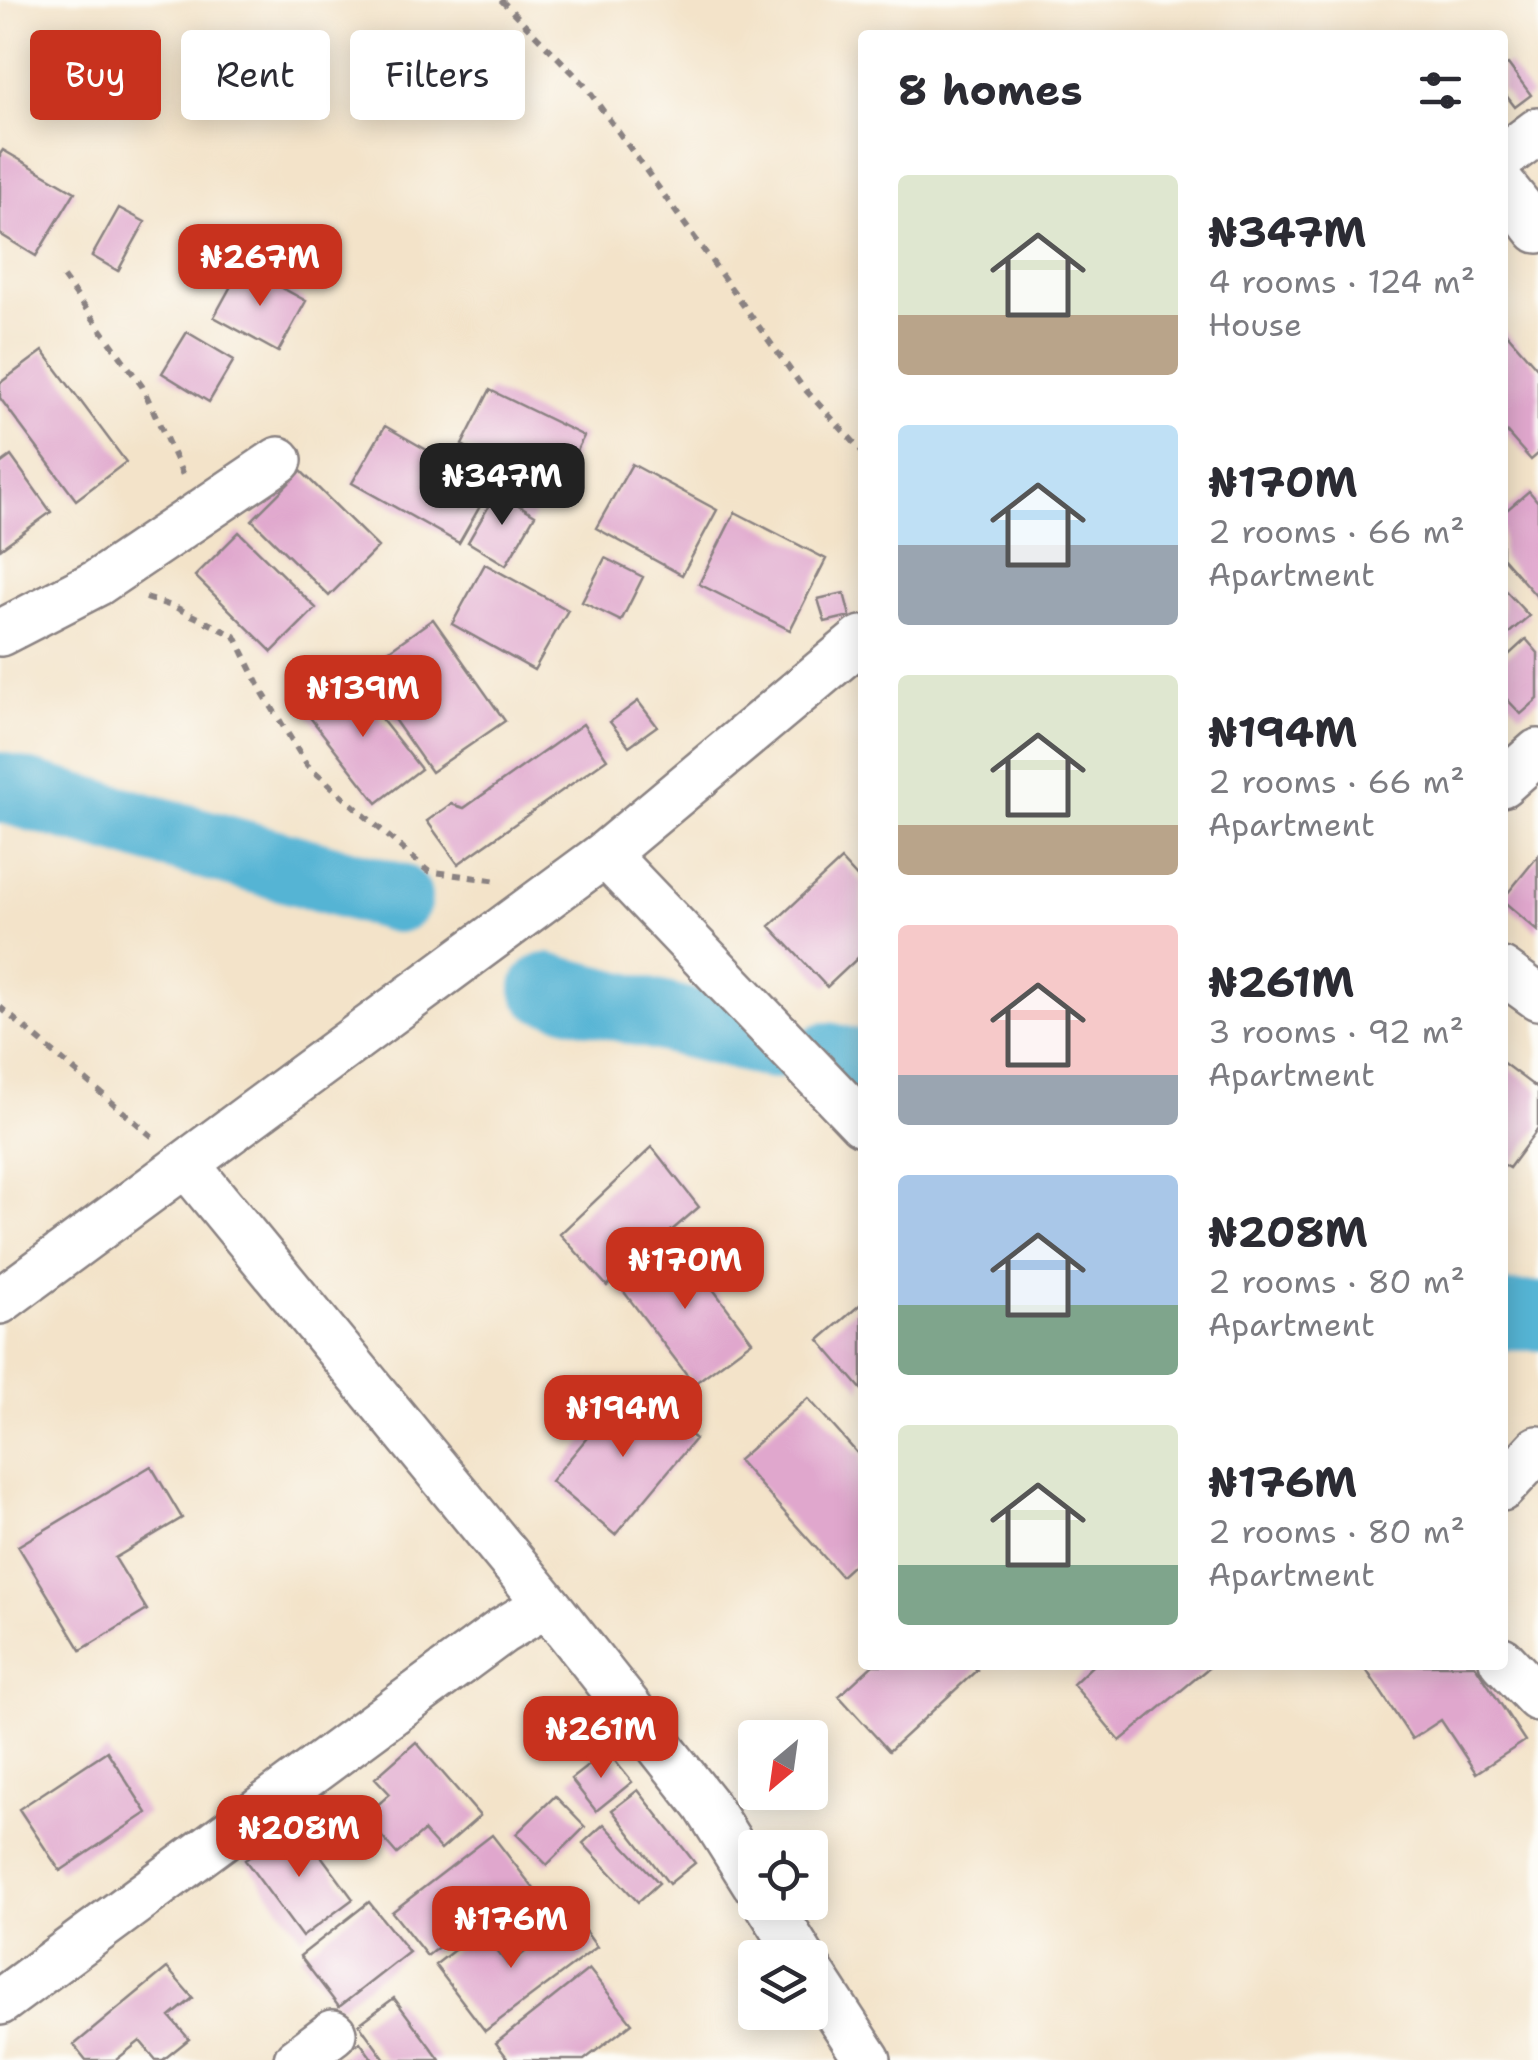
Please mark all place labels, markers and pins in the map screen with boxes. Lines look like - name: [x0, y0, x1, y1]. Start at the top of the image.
- pin: ₦267M: [190, 224, 330, 309]
- pin: ₦347M: [432, 443, 572, 528]
- pin: ₦139M: [293, 655, 433, 740]
- pin: ₦170M: [615, 1227, 755, 1312]
- pin: ₦194M: [553, 1375, 693, 1460]
- pin: ₦261M: [531, 1696, 671, 1781]
- pin: ₦208M: [229, 1795, 369, 1880]
- pin: ₦176M: [441, 1886, 581, 1971]

